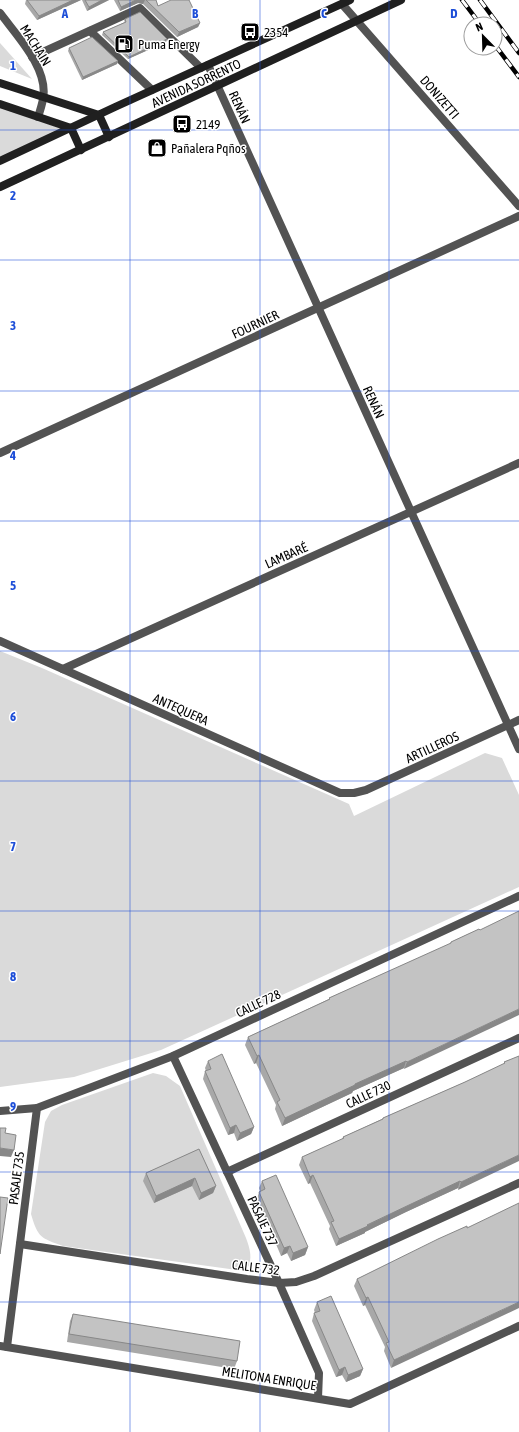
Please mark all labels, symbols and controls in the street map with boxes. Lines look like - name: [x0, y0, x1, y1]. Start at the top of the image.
- text: A: [61, 6, 69, 21]
- text: B: [192, 6, 199, 21]
- text: C: [321, 6, 327, 21]
- text: D: [450, 6, 458, 21]
- north arrow: [463, 16, 503, 56]
- text: N: [474, 20, 484, 34]
- bus stop icon: 2354: [239, 21, 261, 43]
- street label: MACHAIN: [17, 22, 54, 69]
- place label: 2354: [264, 25, 288, 40]
- fuel station icon: Puma Energy: [113, 33, 135, 55]
- place label: Puma Energy: [138, 37, 201, 52]
- street label: AVENIDA SORRENTO: [149, 56, 244, 111]
- text: 1: [10, 58, 16, 73]
- street label: DONIZETTI: [417, 73, 462, 122]
- street label: RENÁN: [226, 89, 253, 126]
- bus stop icon: 2149: [171, 113, 193, 135]
- place label: 2149: [196, 117, 220, 132]
- shop icon: Pañalera Pqños: [146, 137, 168, 159]
- place label: Pañalera Pqños: [171, 141, 246, 156]
- text: 2: [10, 188, 16, 203]
- street label: FOURNIER: [229, 307, 281, 342]
- text: 3: [10, 318, 16, 333]
- street label: RENÁN: [360, 384, 387, 421]
- text: 4: [9, 448, 16, 463]
- street label: LAMBARÉ: [263, 539, 310, 571]
- text: 5: [10, 578, 16, 593]
- street label: ANTEQUERA: [151, 691, 211, 729]
- text: 6: [10, 709, 16, 724]
- street label: ARTILLEROS: [403, 728, 462, 766]
- text: 7: [10, 839, 16, 854]
- text: 8: [10, 969, 16, 984]
- street label: CALLE 728: [233, 987, 283, 1020]
- street label: CALLE 730: [343, 1078, 393, 1111]
- text: 9: [10, 1099, 16, 1114]
- street label: PASAJE 735: [6, 1150, 27, 1206]
- street label: PASAJE 737: [244, 1194, 281, 1249]
- street label: CALLE 732: [231, 1257, 281, 1278]
- street label: MELITONA ENRIQUE: [221, 1364, 318, 1393]

